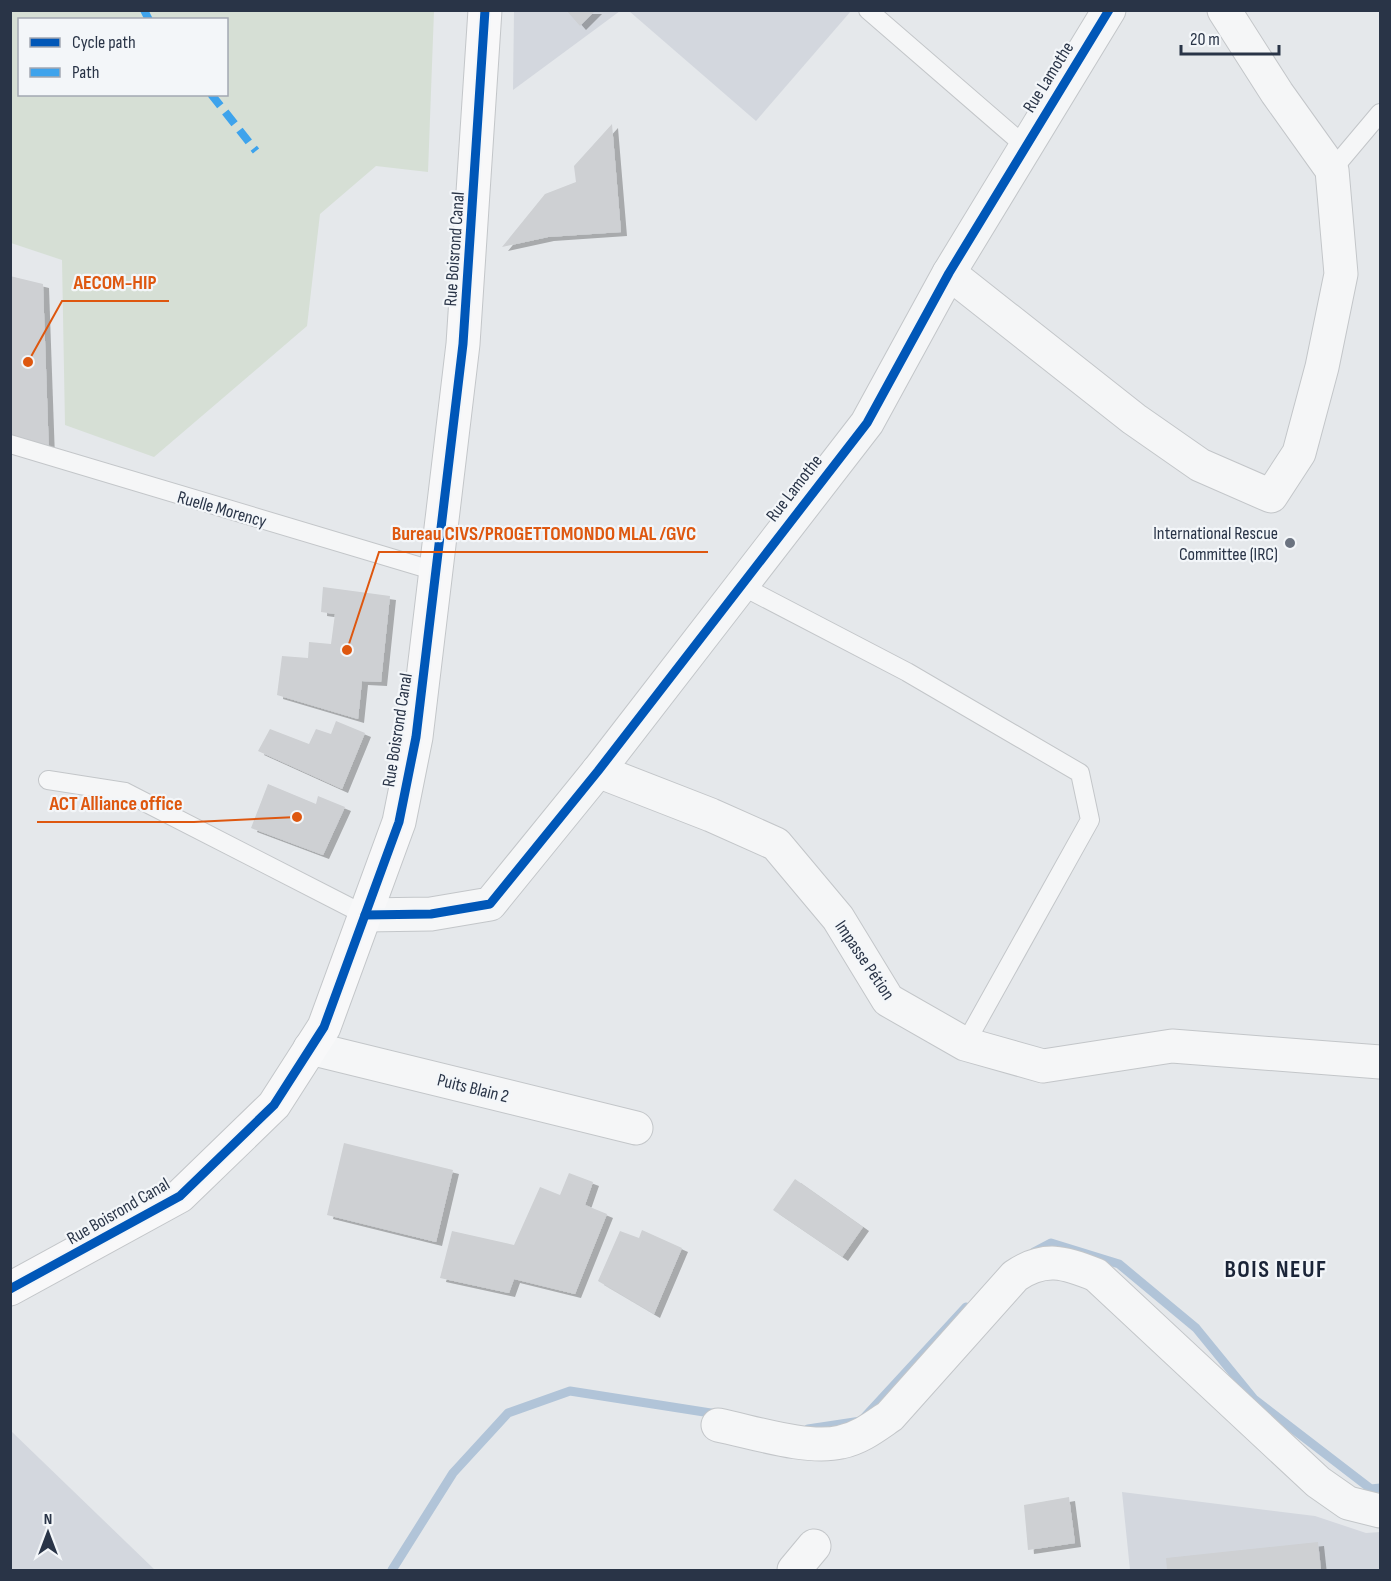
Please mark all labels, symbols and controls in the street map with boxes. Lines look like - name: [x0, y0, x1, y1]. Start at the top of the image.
- legend: [18, 18, 228, 96]
- scale bar: [1181, 18, 1278, 56]
- text: 20 m: [1190, 29, 1220, 50]
- text: Cycle path: [72, 32, 136, 53]
- street label: Rue Lamothe: [1019, 38, 1078, 116]
- text: Path: [72, 62, 100, 83]
- street label: Rue Boisrond Canal: [440, 191, 469, 307]
- callout: AECOM-HIP: [62, 263, 169, 301]
- text: AECOM-HIP: [73, 271, 156, 295]
- street label: Rue Lamothe: [762, 451, 827, 526]
- street label: Ruelle Morency: [175, 487, 269, 532]
- callout: Bureau CIVS/PROGETTOMONDO MLAL /GVC: [379, 514, 708, 552]
- text: Bureau CIVS/PROGETTOMONDO MLAL /GVC: [392, 522, 696, 546]
- place label: International Rescue Committee (IRC): [1153, 523, 1278, 565]
- marker: International Rescue Committee (IRC): [1283, 536, 1297, 550]
- street label: Rue Boisrond Canal: [378, 672, 417, 789]
- callout: ACT Alliance office: [37, 784, 194, 822]
- text: ACT Alliance office: [48, 792, 183, 816]
- street label: Impasse Pétion: [830, 917, 899, 1004]
- street label: Puits Blain 2: [435, 1069, 511, 1107]
- street label: Rue Boisrond Canal: [63, 1174, 173, 1249]
- district label: BOIS NEUF: [1224, 1255, 1328, 1284]
- north arrow: [18, 1503, 78, 1563]
- text: N: [44, 1510, 52, 1529]

